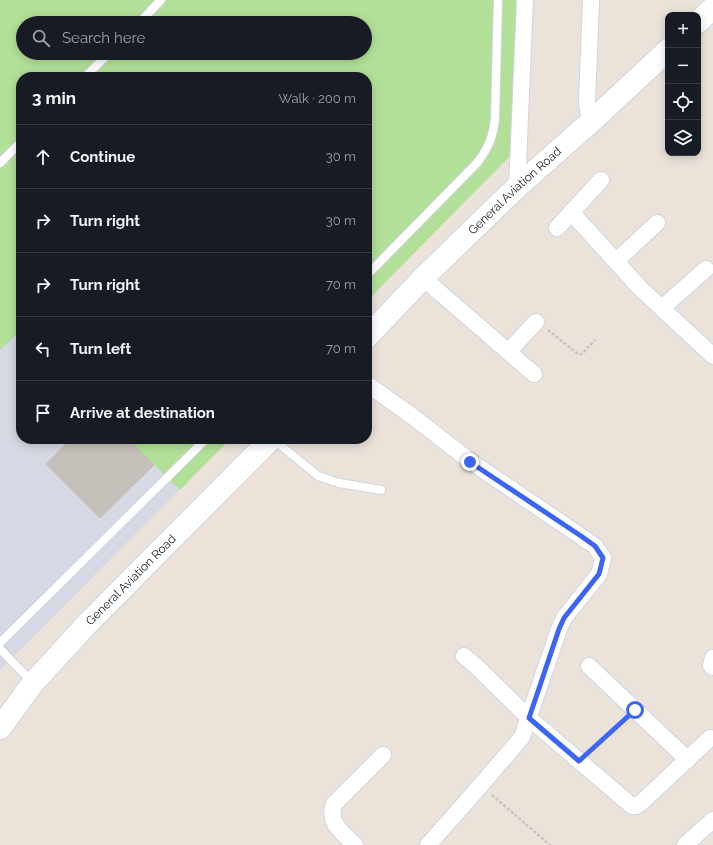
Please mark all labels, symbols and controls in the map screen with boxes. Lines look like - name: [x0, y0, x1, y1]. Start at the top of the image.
- map controls: [665, 12, 701, 156]
- button: +: [665, 12, 701, 48]
- search box: [16, 16, 372, 60]
- icon: search: [30, 27, 52, 49]
- text: Search here: [62, 29, 145, 47]
- button: −: [665, 48, 701, 84]
- button: locate: [665, 84, 701, 120]
- text: 3 min: [32, 88, 76, 108]
- text: Walk · 200 m: [279, 91, 356, 106]
- button: layers: [665, 120, 701, 156]
- street label: General Aviation Road: [465, 144, 564, 237]
- icon: ahead: [32, 146, 54, 168]
- text: Continue: [70, 148, 135, 166]
- text: 30 m: [326, 149, 356, 164]
- icon: right: [32, 210, 54, 232]
- text: Turn right: [70, 212, 140, 230]
- text: 30 m: [326, 213, 356, 228]
- icon: right: [32, 274, 54, 296]
- text: Turn right: [70, 276, 140, 294]
- text: 70 m: [326, 277, 356, 292]
- icon: left: [32, 338, 54, 360]
- text: Turn left: [70, 340, 131, 358]
- text: 70 m: [326, 341, 356, 356]
- icon: arrive: [32, 402, 54, 424]
- text: Arrive at destination: [70, 404, 215, 422]
- route end: [461, 453, 479, 471]
- street label: General Aviation Road: [83, 532, 179, 628]
- route start: [626, 701, 644, 719]

